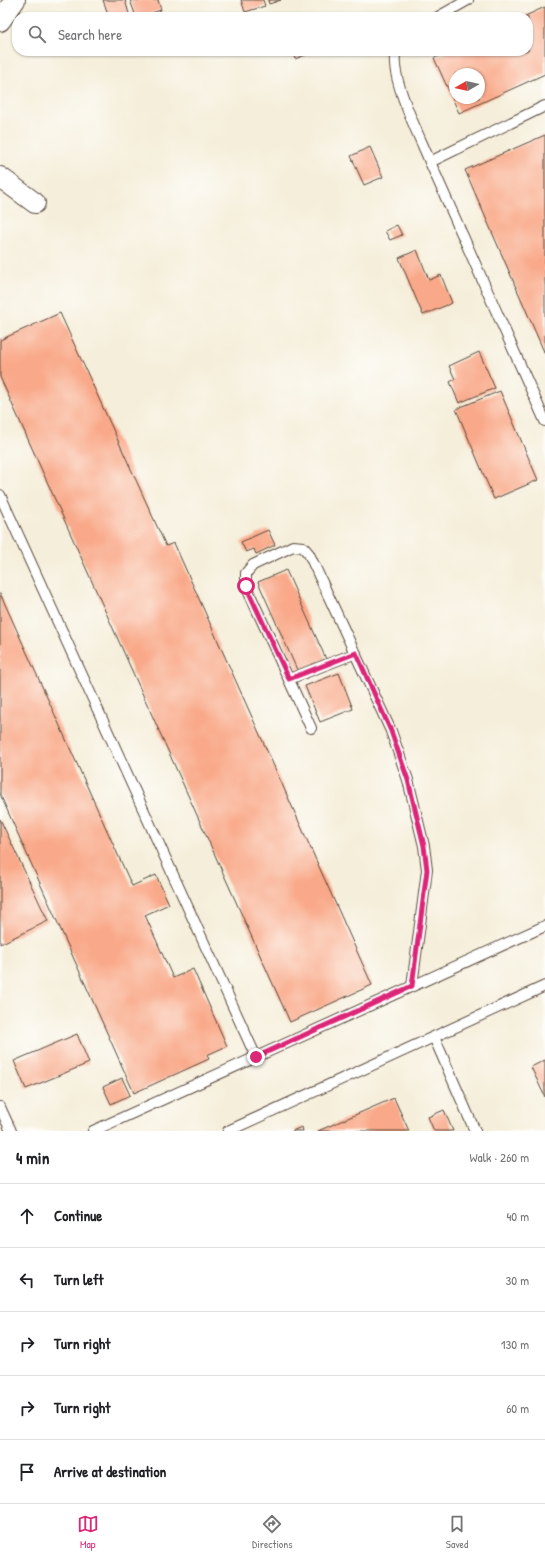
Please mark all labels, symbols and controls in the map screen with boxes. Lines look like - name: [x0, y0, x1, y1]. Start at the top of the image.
- search box: [12, 12, 533, 56]
- icon: search: [26, 23, 48, 45]
- text: Search here: [58, 24, 122, 45]
- north arrow: [449, 68, 485, 104]
- route start: [237, 577, 255, 595]
- route end: [247, 1048, 265, 1066]
- text: 4 min: [16, 1146, 49, 1169]
- text: Walk · 260 m: [470, 1148, 529, 1166]
- icon: ahead: [16, 1205, 38, 1227]
- text: Continue: [54, 1205, 102, 1226]
- text: 40 m: [506, 1207, 529, 1225]
- icon: left: [16, 1269, 38, 1291]
- text: Turn left: [54, 1269, 104, 1290]
- text: 30 m: [506, 1271, 529, 1289]
- icon: right: [16, 1333, 38, 1355]
- text: Turn right: [54, 1333, 110, 1354]
- text: 130 m: [501, 1335, 529, 1353]
- icon: right: [16, 1397, 38, 1419]
- text: Turn right: [54, 1397, 110, 1418]
- text: 60 m: [506, 1399, 529, 1417]
- icon: arrive: [16, 1461, 38, 1483]
- text: Arrive at destination: [54, 1461, 166, 1482]
- tab: Map: [77, 1513, 99, 1551]
- tab: Directions: [252, 1513, 293, 1551]
- tab: Saved: [446, 1513, 468, 1551]

